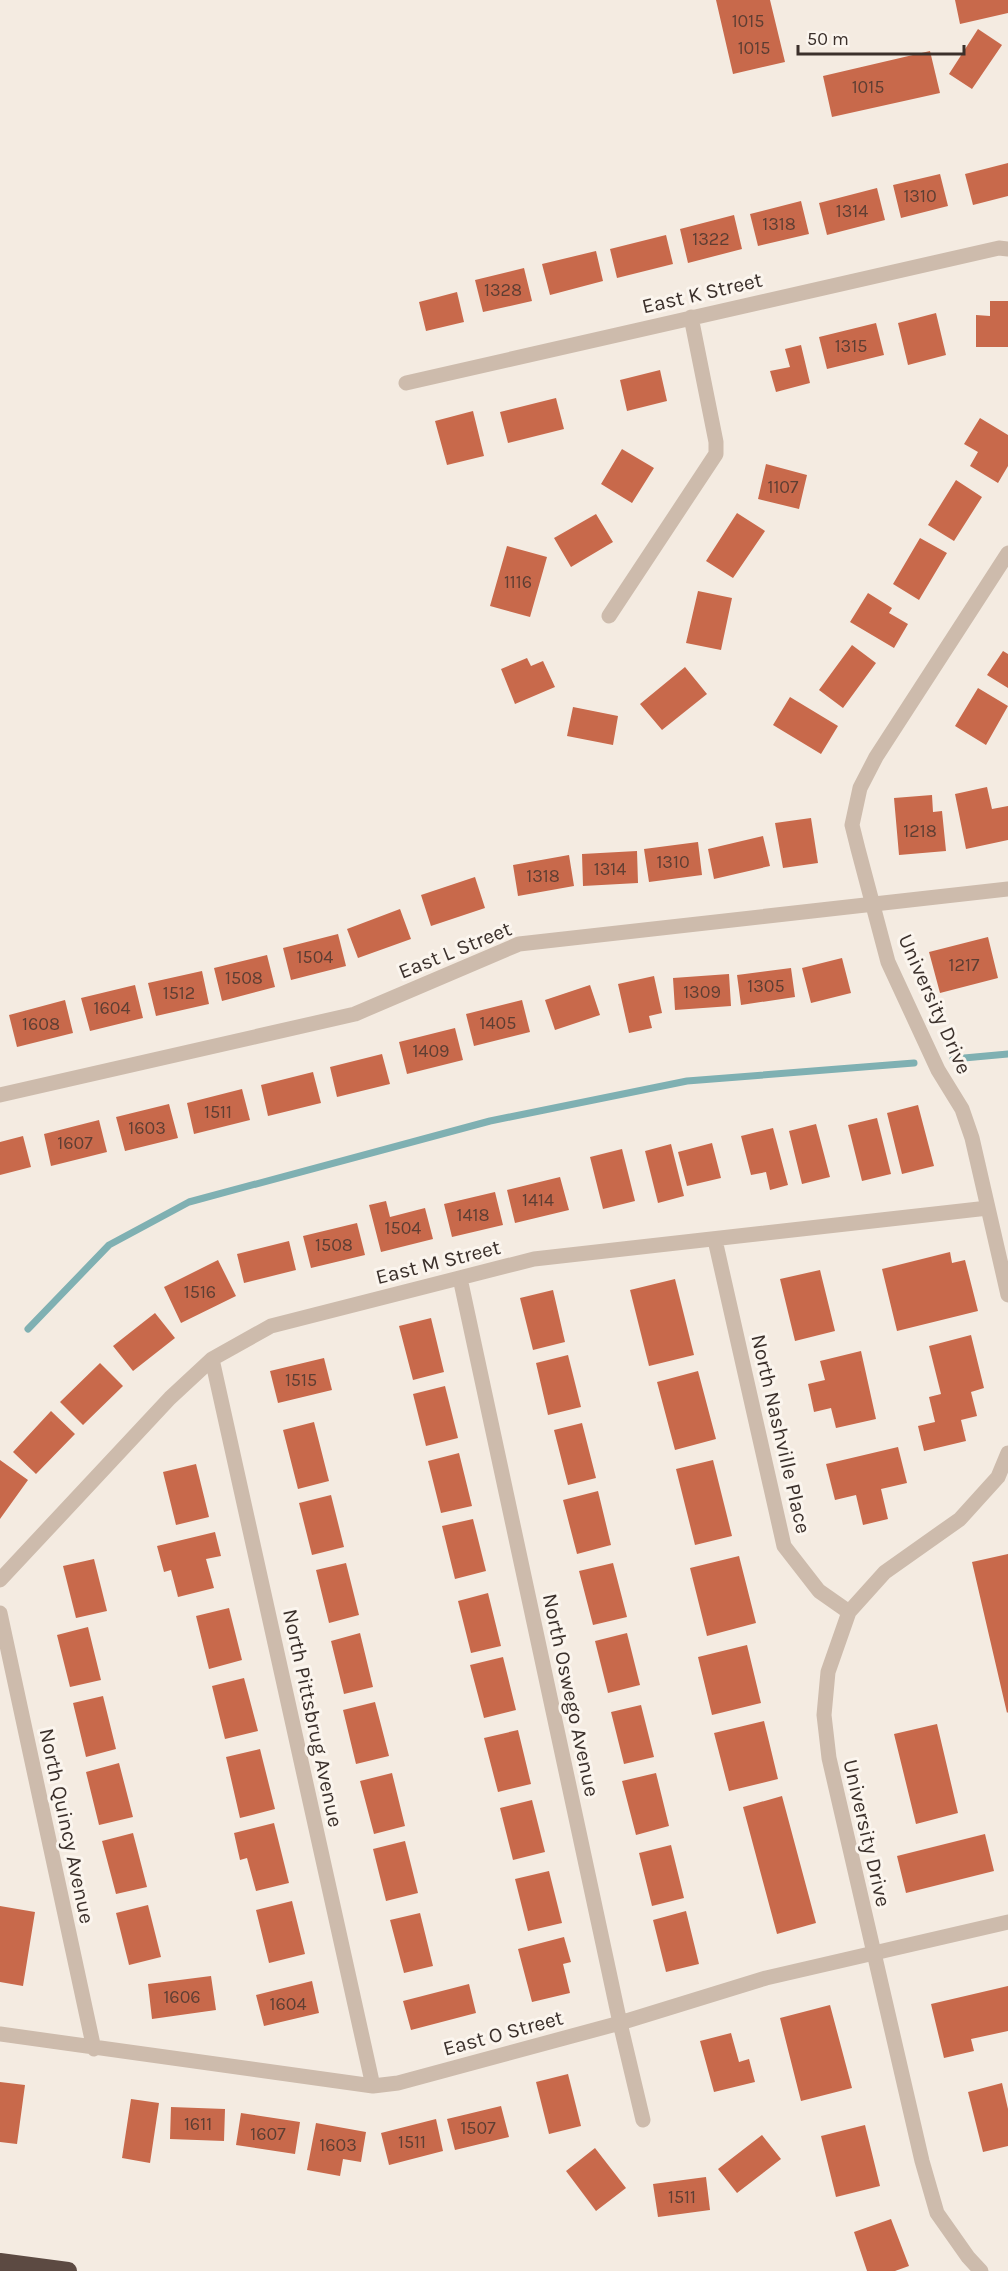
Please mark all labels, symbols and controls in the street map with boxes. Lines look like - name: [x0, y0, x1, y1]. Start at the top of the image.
- house number: 1015: [732, 10, 764, 32]
- scale bar: [798, 18, 964, 56]
- text: 50 m: [807, 28, 849, 50]
- house number: 1015: [738, 37, 770, 59]
- house number: 1015: [852, 76, 884, 98]
- house number: 1310: [903, 185, 937, 207]
- house number: 1314: [836, 200, 868, 222]
- house number: 1318: [762, 213, 796, 235]
- house number: 1322: [692, 228, 730, 250]
- street label: East K Street: [640, 267, 765, 318]
- house number: 1328: [484, 279, 522, 301]
- house number: 1315: [835, 335, 867, 357]
- house number: 1107: [767, 476, 799, 498]
- house number: 1116: [504, 571, 532, 593]
- house number: 1218: [903, 820, 937, 842]
- house number: 1310: [656, 851, 690, 873]
- house number: 1314: [594, 858, 626, 880]
- house number: 1318: [526, 865, 560, 887]
- street label: East L Street: [395, 916, 515, 984]
- street label: University Drive: [893, 930, 977, 1078]
- house number: 1504: [297, 946, 333, 968]
- house number: 1217: [949, 954, 980, 976]
- house number: 1508: [225, 967, 263, 989]
- house number: 1305: [747, 975, 785, 997]
- house number: 1309: [683, 981, 721, 1003]
- house number: 1512: [163, 982, 195, 1004]
- house number: 1604: [94, 997, 131, 1019]
- house number: 1405: [480, 1012, 516, 1034]
- house number: 1608: [22, 1013, 60, 1035]
- house number: 1409: [412, 1040, 450, 1062]
- house number: 1511: [204, 1101, 232, 1123]
- house number: 1603: [128, 1117, 166, 1139]
- house number: 1607: [57, 1132, 93, 1154]
- house number: 1414: [522, 1189, 554, 1211]
- house number: 1418: [456, 1204, 490, 1226]
- house number: 1504: [385, 1217, 421, 1239]
- house number: 1508: [315, 1234, 353, 1256]
- street label: East M Street: [373, 1235, 503, 1289]
- house number: 1516: [184, 1281, 216, 1303]
- street label: North Nashville Place: [746, 1332, 816, 1536]
- house number: 1515: [285, 1369, 317, 1391]
- street label: North Oswego Avenue: [538, 1591, 604, 1799]
- street label: North Pittsbrug Avenue: [278, 1607, 348, 1829]
- street label: North Quincy Avenue: [35, 1726, 99, 1926]
- street label: University Drive: [838, 1757, 896, 1909]
- house number: 1606: [163, 1986, 201, 2008]
- house number: 1604: [270, 1993, 307, 2015]
- street label: East O Street: [440, 2005, 566, 2061]
- house number: 1611: [184, 2113, 212, 2135]
- house number: 1507: [460, 2117, 496, 2139]
- house number: 1607: [250, 2123, 286, 2145]
- house number: 1511: [398, 2131, 426, 2153]
- house number: 1603: [319, 2134, 357, 2156]
- house number: 1511: [668, 2186, 696, 2208]

